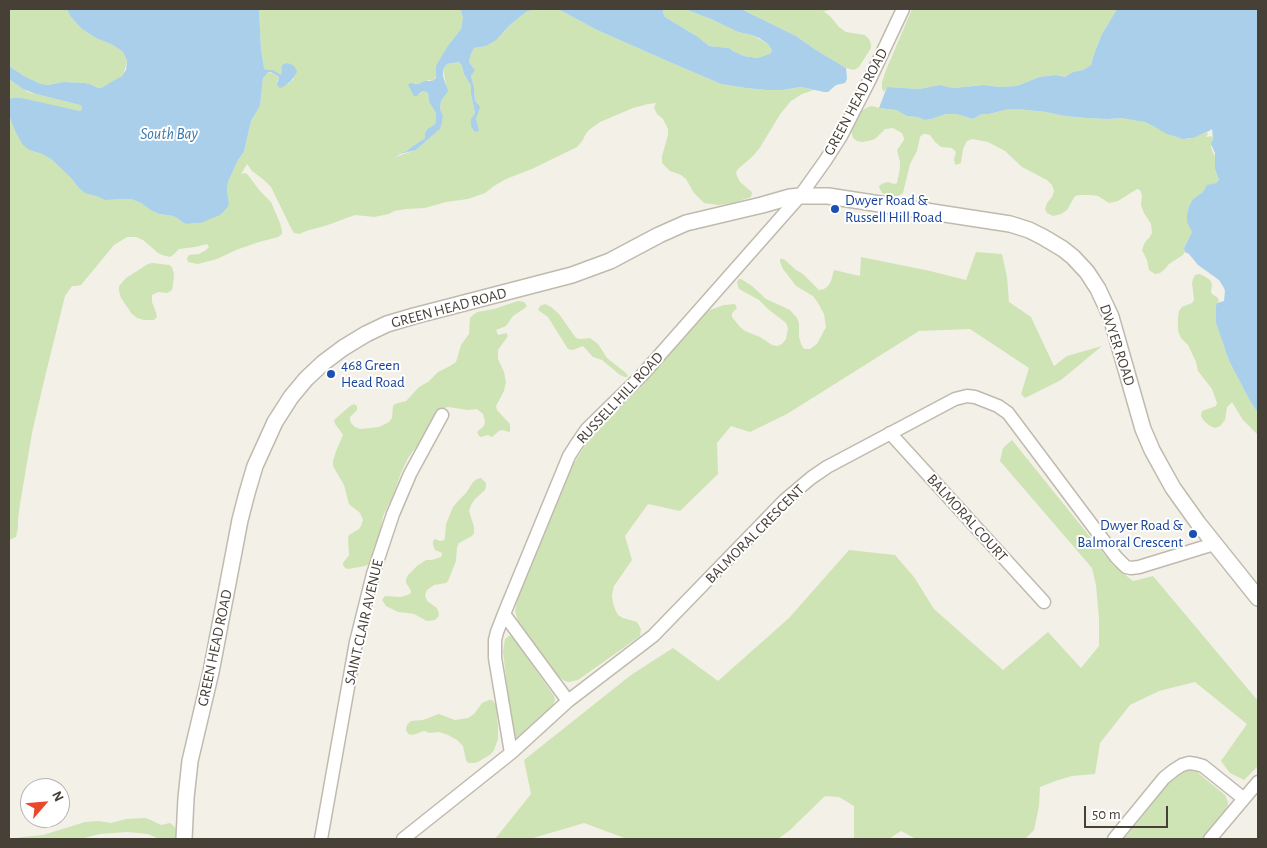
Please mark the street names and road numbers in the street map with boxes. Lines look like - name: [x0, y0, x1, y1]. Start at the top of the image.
- street label: GREEN HEAD ROAD: [820, 45, 892, 159]
- street label: GREEN HEAD ROAD: [389, 284, 509, 332]
- street label: DWYER ROAD: [1095, 302, 1139, 388]
- street label: RUSSELL HILL ROAD: [573, 348, 667, 448]
- street label: BALMORAL COURT: [923, 470, 1011, 566]
- street label: BALMORAL CRESCENT: [702, 481, 808, 587]
- street label: SAINT CLAIR AVENUE: [341, 558, 387, 686]
- street label: GREEN HEAD ROAD: [194, 588, 236, 708]

